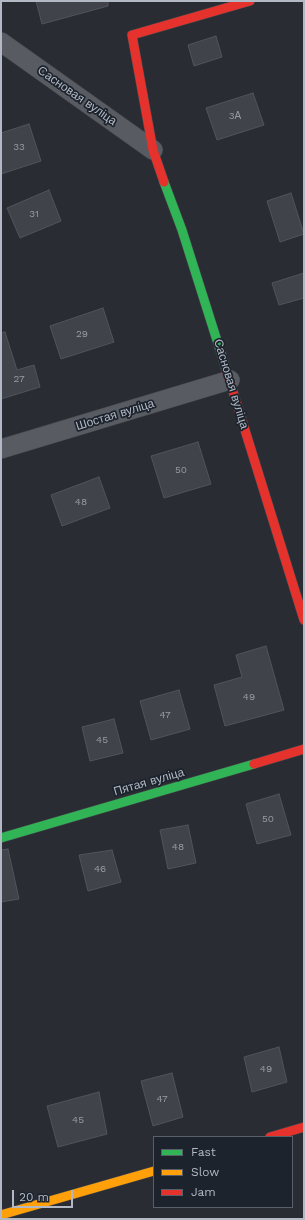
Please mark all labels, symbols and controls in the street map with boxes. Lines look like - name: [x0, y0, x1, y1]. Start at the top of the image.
- street label: Сасновая вуліца: [35, 63, 119, 129]
- house number: 3А: [229, 110, 241, 122]
- house number: 33: [13, 141, 25, 153]
- house number: 31: [29, 208, 39, 220]
- house number: 29: [76, 328, 88, 340]
- street label: Сасновая вуліца: [210, 337, 252, 431]
- house number: 27: [13, 373, 25, 385]
- street label: Шостая вуліца: [74, 396, 156, 434]
- house number: 50: [175, 464, 187, 476]
- house number: 48: [75, 496, 87, 508]
- house number: 49: [243, 691, 255, 703]
- house number: 47: [159, 709, 171, 721]
- house number: 45: [96, 734, 108, 746]
- street label: Пятая вуліца: [112, 765, 186, 799]
- house number: 50: [262, 813, 274, 825]
- house number: 48: [172, 841, 184, 853]
- house number: 46: [94, 863, 106, 875]
- house number: 49: [260, 1063, 272, 1075]
- house number: 47: [156, 1093, 168, 1105]
- house number: 45: [72, 1114, 84, 1126]
- legend: [153, 1136, 293, 1208]
- text: Fast: [191, 1145, 216, 1159]
- text: Slow: [191, 1165, 219, 1179]
- scale bar: [14, 1182, 75, 1208]
- text: Jam: [191, 1185, 216, 1199]
- text: 20 m: [19, 1190, 49, 1204]

